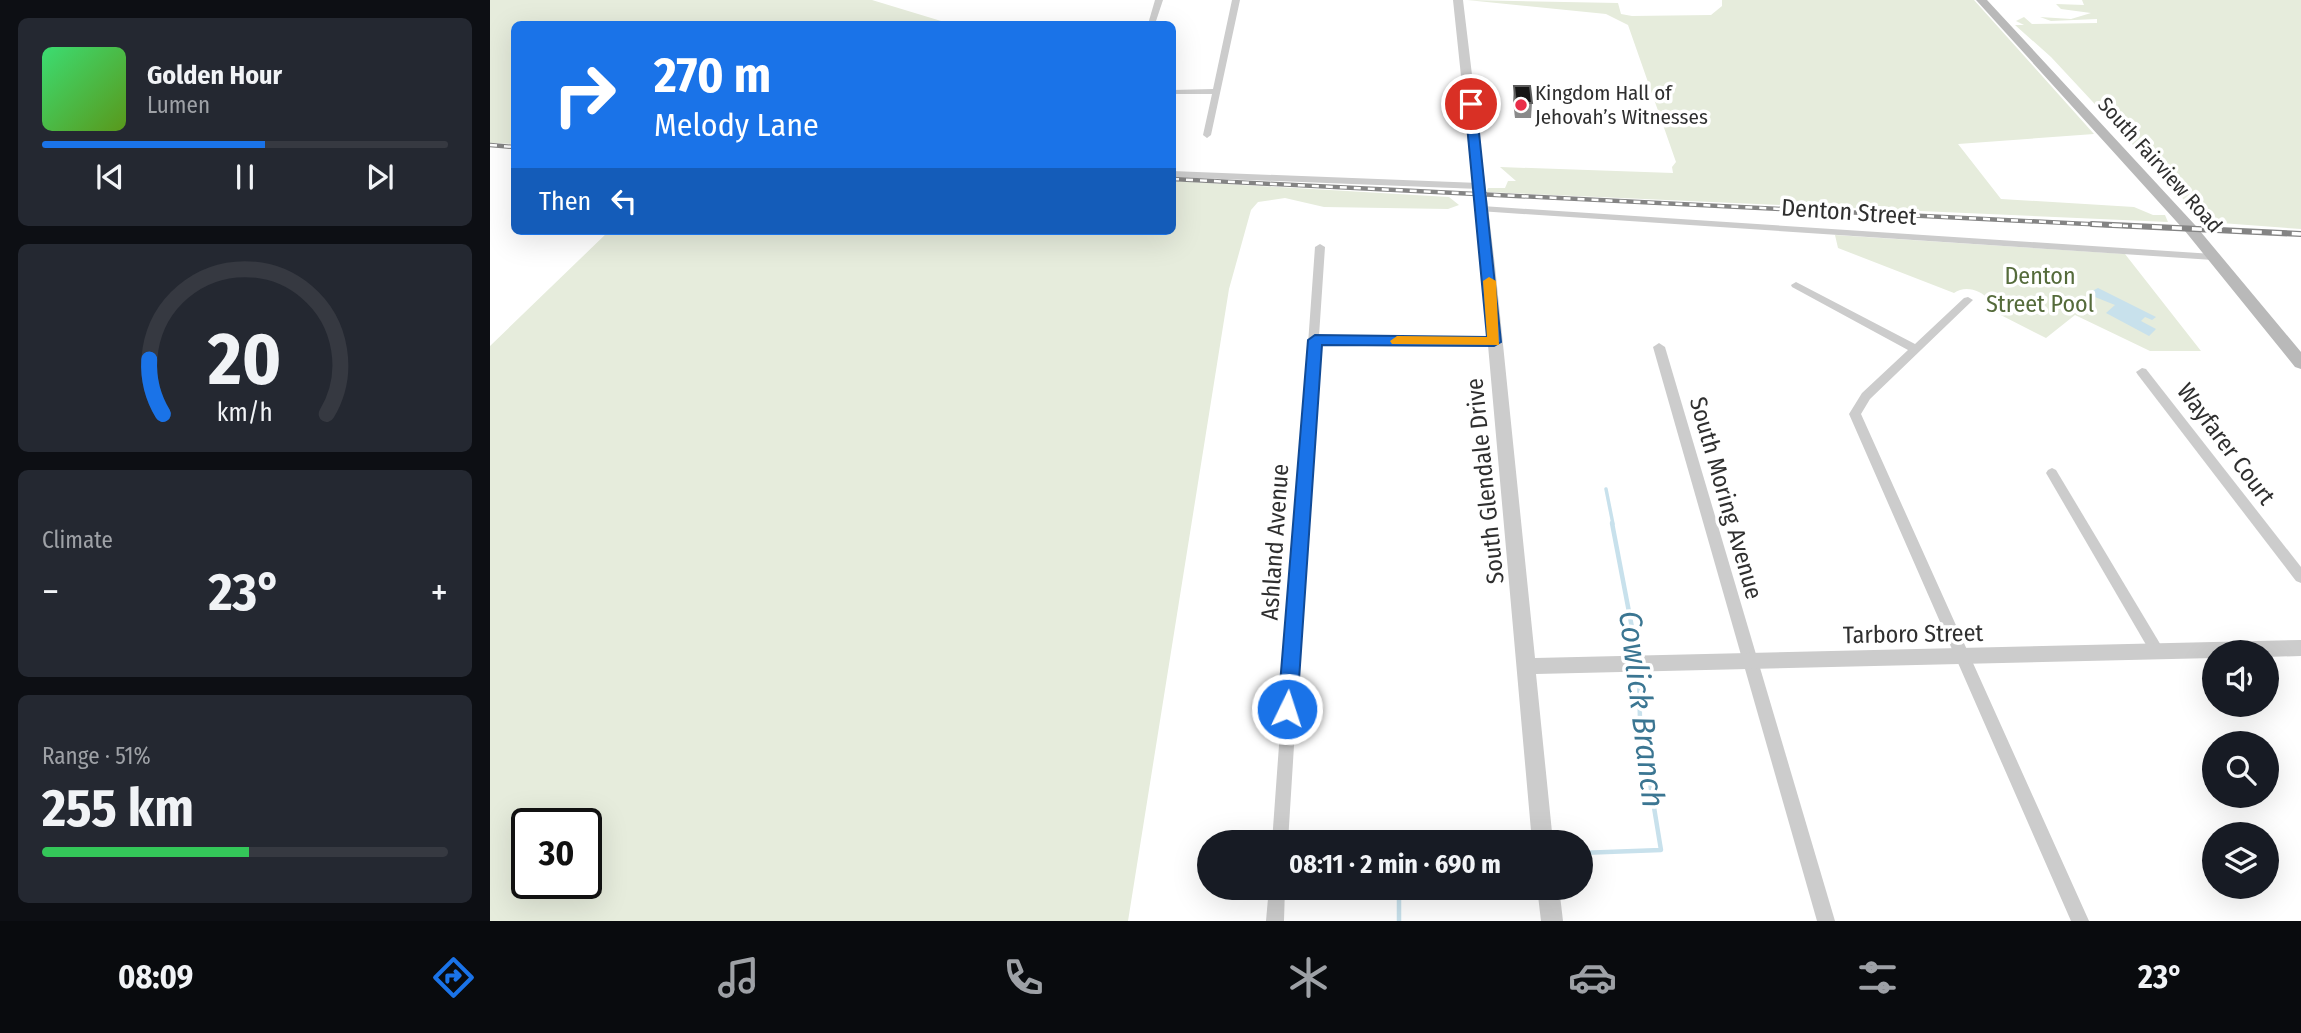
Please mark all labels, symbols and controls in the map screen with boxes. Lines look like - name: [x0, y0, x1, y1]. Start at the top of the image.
- text: 270 m: [654, 46, 771, 105]
- icon: right: [539, 49, 630, 140]
- text: Golden Hour: [147, 60, 282, 91]
- pin: [1441, 74, 1501, 134]
- place label: Kingdom Hall of Jehovah’s Witnesses: [1535, 80, 1708, 130]
- icon: arrive: [1452, 85, 1490, 123]
- text: Lumen: [147, 91, 210, 119]
- street label: South Fairview Road: [2092, 92, 2228, 238]
- marker: Kingdom Hall of Jehovah’s Witnesses: [1513, 97, 1529, 113]
- text: Melody Lane: [654, 106, 819, 144]
- icon: previous: [91, 158, 129, 196]
- icon: pause: [226, 158, 264, 196]
- icon: next: [361, 158, 399, 196]
- icon: left: [605, 182, 643, 220]
- text: Then: [539, 186, 591, 217]
- street label: Denton Street: [1780, 193, 1918, 231]
- park label: Denton Street Pool: [1986, 262, 2094, 318]
- text: 20: [207, 316, 282, 403]
- street label: South Glendale Drive: [1460, 377, 1510, 585]
- street label: Wayfarer Court: [2171, 378, 2281, 510]
- street label: South Moring Avenue: [1684, 394, 1768, 602]
- text: km/h: [217, 397, 273, 427]
- street label: Ashland Avenue: [1256, 463, 1294, 621]
- text: Climate: [42, 526, 113, 554]
- text: 23°: [208, 561, 281, 624]
- text: −: [42, 569, 59, 615]
- text: +: [431, 569, 448, 615]
- water label: Cowlick Branch: [1611, 608, 1673, 810]
- street label: Tarboro Street: [1843, 619, 1984, 649]
- map controls: [2202, 640, 2279, 899]
- button: sound: [2202, 640, 2279, 717]
- position arrow: [1250, 672, 1324, 746]
- button: search: [2202, 731, 2279, 808]
- text: Range · 51%: [42, 742, 151, 770]
- text: 255 km: [42, 777, 194, 840]
- speed limit sign: 30: [511, 808, 602, 899]
- button: layers: [2202, 822, 2279, 899]
- text: 08:11 · 2 min · 690 m: [1289, 849, 1501, 880]
- icon: directions: [429, 953, 478, 1002]
- icon: music: [714, 953, 763, 1002]
- icon: phone: [999, 953, 1048, 1002]
- icon: climate: [1284, 953, 1333, 1002]
- icon: car: [1568, 953, 1617, 1002]
- icon: filters: [1853, 953, 1902, 1002]
- text: 08:09: [118, 958, 193, 996]
- text: 23°: [2138, 958, 2183, 996]

